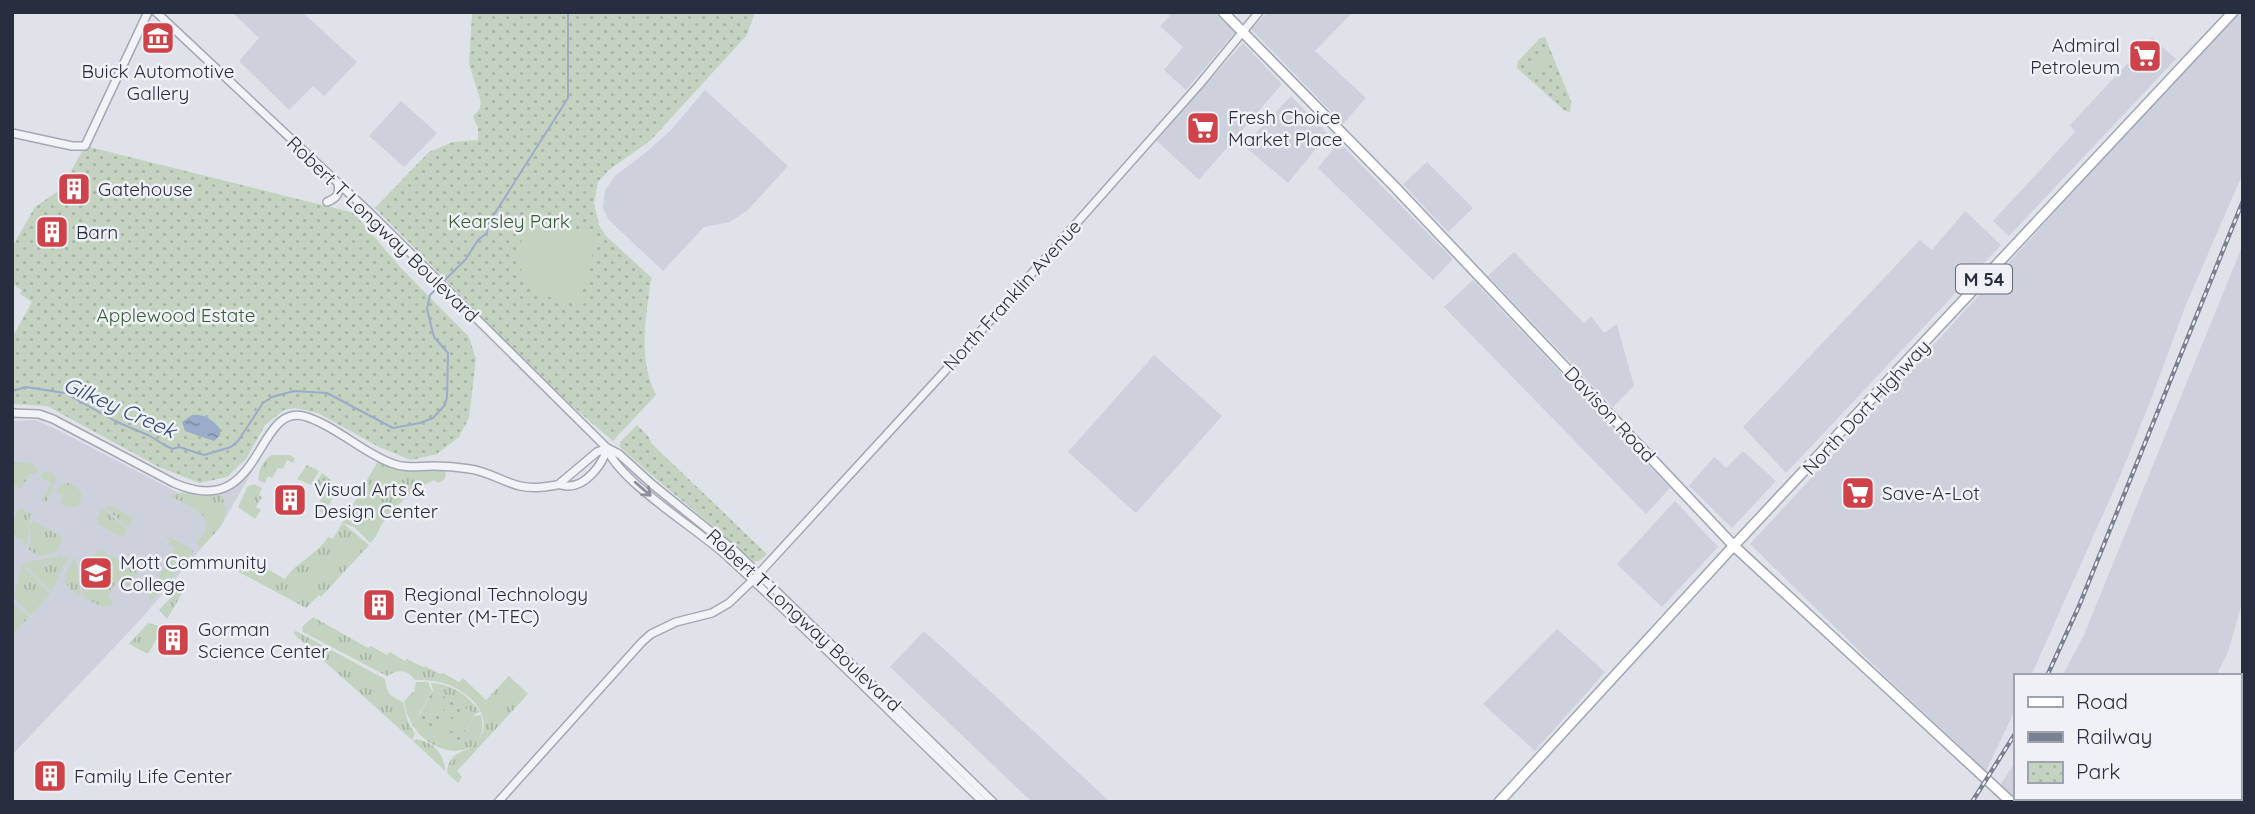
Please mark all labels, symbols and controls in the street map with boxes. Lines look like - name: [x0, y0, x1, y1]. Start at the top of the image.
- museum icon: Buick Automotive Gallery: [139, 19, 177, 57]
- place label: Admiral Petroleum: [2030, 33, 2120, 79]
- supermarket icon: Admiral Petroleum: [2126, 37, 2164, 75]
- place label: Buick Automotive Gallery: [81, 59, 235, 105]
- place label: Fresh Choice Market Place: [1228, 105, 1342, 151]
- supermarket icon: Fresh Choice Market Place: [1184, 109, 1222, 147]
- street label: Robert T Longway Boulevard: [282, 131, 484, 327]
- building icon: Gatehouse: [55, 170, 93, 208]
- place label: Gatehouse: [98, 177, 193, 201]
- park label: Kearsley Park: [448, 209, 570, 233]
- building icon: Barn: [33, 213, 71, 251]
- street label: North Franklin Avenue: [938, 215, 1086, 375]
- place label: Barn: [76, 220, 118, 244]
- road number: M 54: [1956, 264, 2012, 293]
- park label: Applewood Estate: [97, 303, 255, 327]
- street label: North Dort Highway: [1797, 334, 1935, 480]
- street label: Davison Road: [1559, 361, 1661, 467]
- water label: Gilkey Creek: [60, 371, 182, 444]
- supermarket icon: Save-A-Lot: [1839, 474, 1877, 512]
- place label: Visual Arts & Design Center: [314, 477, 439, 523]
- building icon: Visual Arts & Design Center: [271, 481, 309, 519]
- one-way arrow: [634, 481, 652, 497]
- place label: Save-A-Lot: [1882, 481, 1980, 505]
- street label: Robert T Longway Boulevard: [702, 523, 906, 717]
- place label: Mott Community College: [120, 550, 267, 596]
- school or university icon: Mott Community College: [77, 554, 115, 592]
- place label: Regional Technology Center (M-TEC): [404, 582, 588, 628]
- building icon: Regional Technology Center (M-TEC): [360, 586, 398, 624]
- place label: Gorman Science Center: [198, 617, 329, 663]
- building icon: Gorman Science Center: [154, 621, 192, 659]
- legend: [2014, 674, 2241, 800]
- text: Road: [2076, 688, 2128, 714]
- text: Railway: [2076, 723, 2152, 749]
- building icon: Family Life Center: [31, 757, 69, 795]
- text: Park: [2076, 758, 2120, 784]
- place label: Family Life Center: [74, 764, 233, 788]

